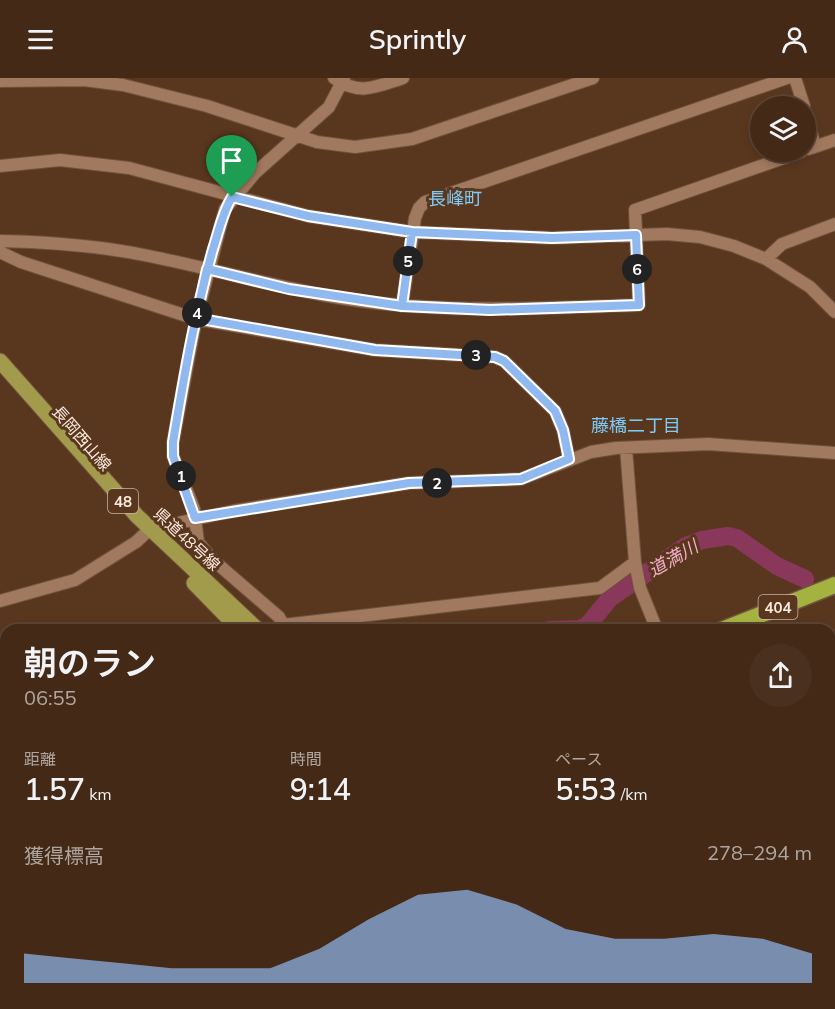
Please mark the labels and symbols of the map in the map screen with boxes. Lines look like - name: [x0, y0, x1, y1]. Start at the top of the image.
- pin: [206, 135, 257, 197]
- district label: 長峰町: [428, 187, 482, 210]
- pin: 5: [393, 246, 423, 276]
- pin: 6: [622, 254, 652, 284]
- pin: 4: [182, 298, 212, 328]
- pin: 3: [461, 340, 491, 370]
- street label: 長岡西山線: [48, 401, 116, 475]
- district label: 藤橋二丁目: [591, 414, 681, 437]
- pin: 1: [166, 461, 196, 491]
- pin: 2: [422, 468, 452, 498]
- road number: 48: [108, 489, 138, 513]
- street label: 県道48号線: [150, 503, 224, 575]
- water label: 道満川: [644, 534, 704, 581]
- road number: 404: [758, 595, 798, 619]

